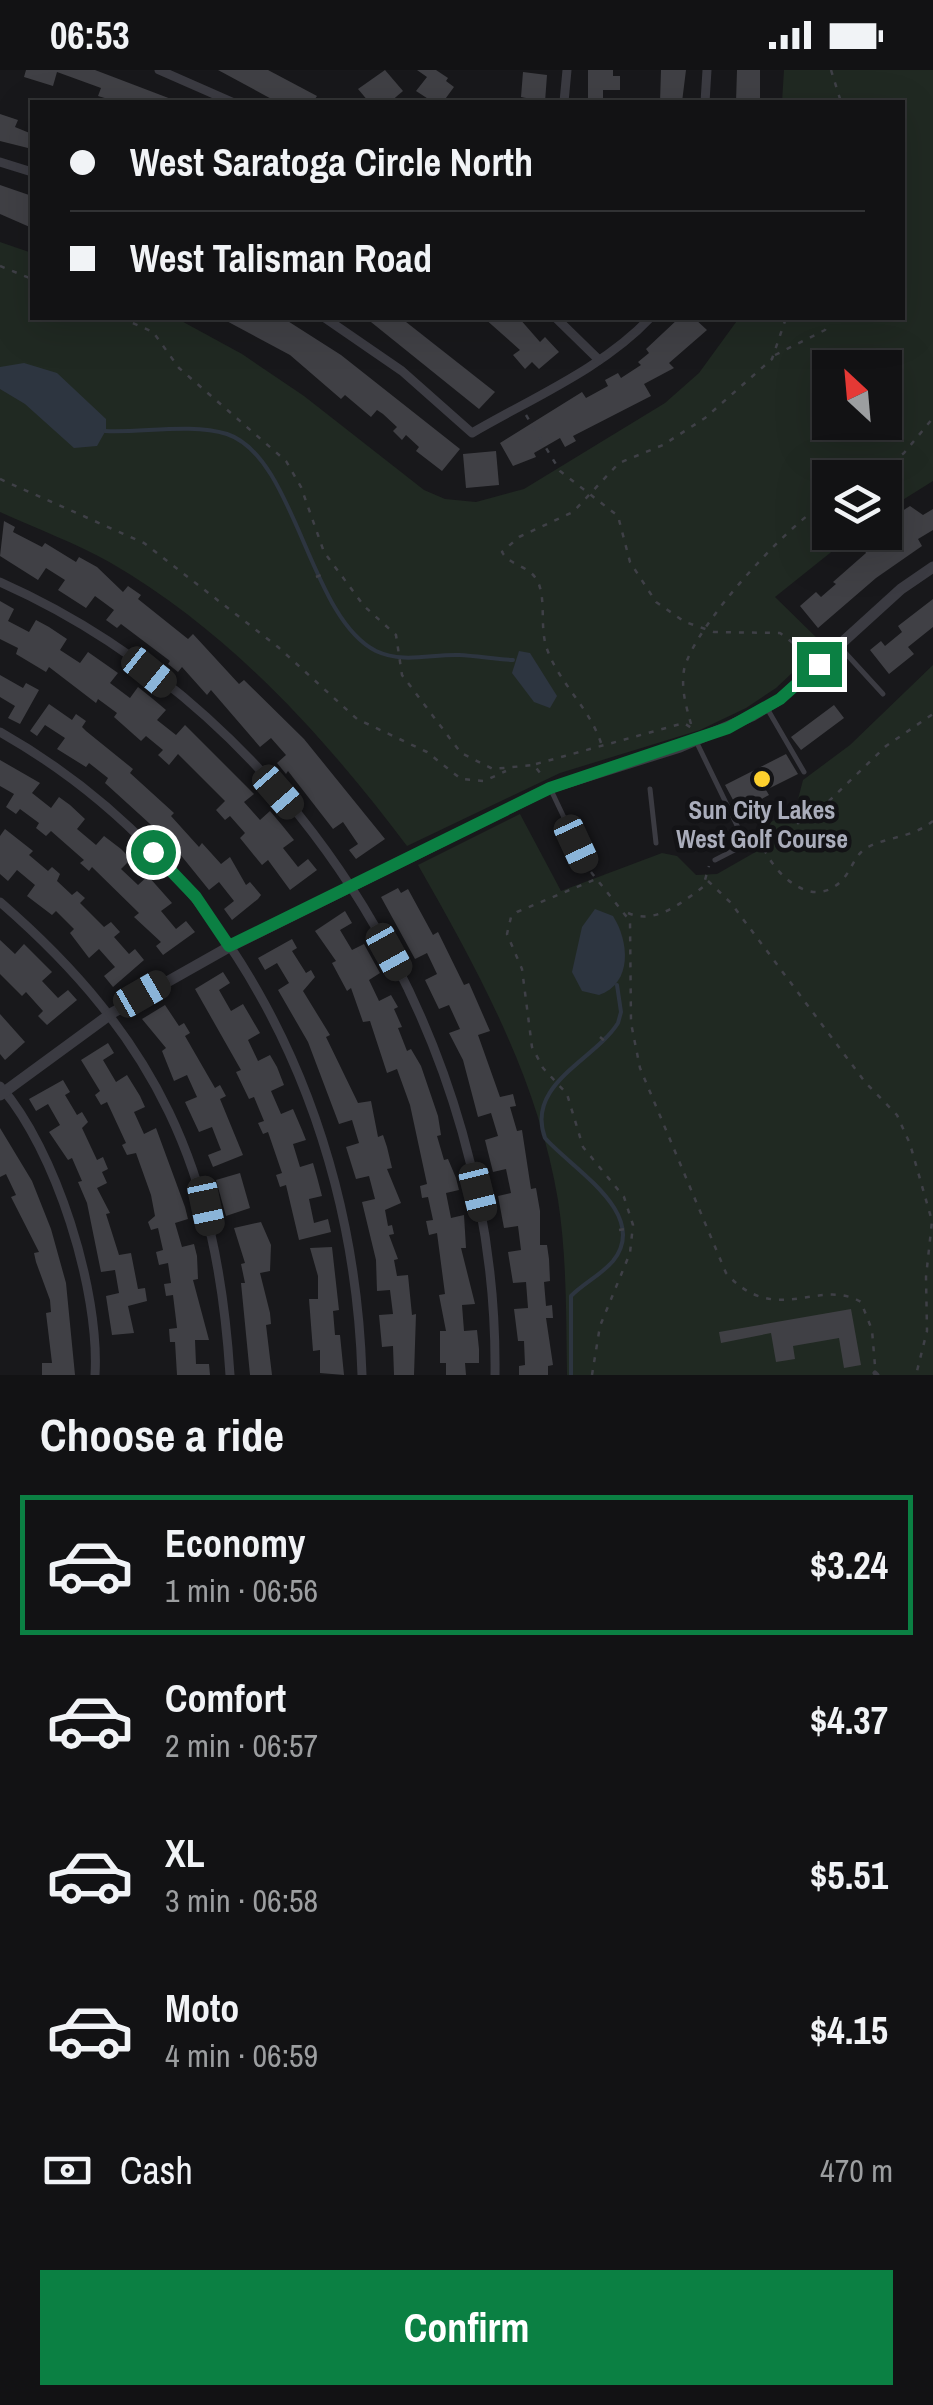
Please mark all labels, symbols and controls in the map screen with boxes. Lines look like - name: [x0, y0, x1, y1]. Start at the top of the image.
- text: 06:53: [50, 10, 130, 61]
- text: West Saratoga Circle North: [130, 137, 533, 188]
- text: West Talisman Road: [130, 233, 432, 284]
- north arrow: [812, 350, 902, 440]
- map controls: [812, 350, 902, 550]
- button: layers: [812, 460, 902, 550]
- car: [116, 641, 182, 703]
- route end: [797, 642, 842, 687]
- car: [247, 760, 309, 824]
- marker: Sun City Lakes West Golf Course: [751, 768, 773, 790]
- place label: Sun City Lakes West Golf Course: [676, 793, 848, 856]
- car: [550, 810, 602, 878]
- route start: [131, 830, 176, 875]
- car: [361, 918, 417, 986]
- car: [109, 966, 175, 1022]
- car: [456, 1159, 500, 1225]
- car: [185, 1174, 227, 1238]
- text: Choose a ride: [40, 1404, 284, 1465]
- text: Economy: [165, 1518, 305, 1569]
- icon: car: [45, 1520, 135, 1610]
- text: $3.24: [810, 1540, 888, 1591]
- text: 1 min · 06:56: [165, 1569, 318, 1612]
- text: Comfort: [165, 1673, 286, 1724]
- icon: car: [45, 1675, 135, 1765]
- text: $4.37: [810, 1695, 888, 1746]
- text: 2 min · 06:57: [165, 1724, 318, 1767]
- text: XL: [165, 1828, 205, 1879]
- icon: car: [45, 1830, 135, 1920]
- text: $5.51: [810, 1850, 888, 1901]
- text: 3 min · 06:58: [165, 1879, 318, 1922]
- text: Moto: [165, 1983, 239, 2034]
- icon: car: [45, 1985, 135, 2075]
- text: $4.15: [810, 2005, 888, 2056]
- text: 4 min · 06:59: [165, 2034, 318, 2077]
- icon: cash: [40, 2143, 95, 2198]
- text: Cash: [120, 2145, 193, 2196]
- text: 470 m: [820, 2149, 893, 2192]
- button: Confirm: [40, 2270, 893, 2385]

